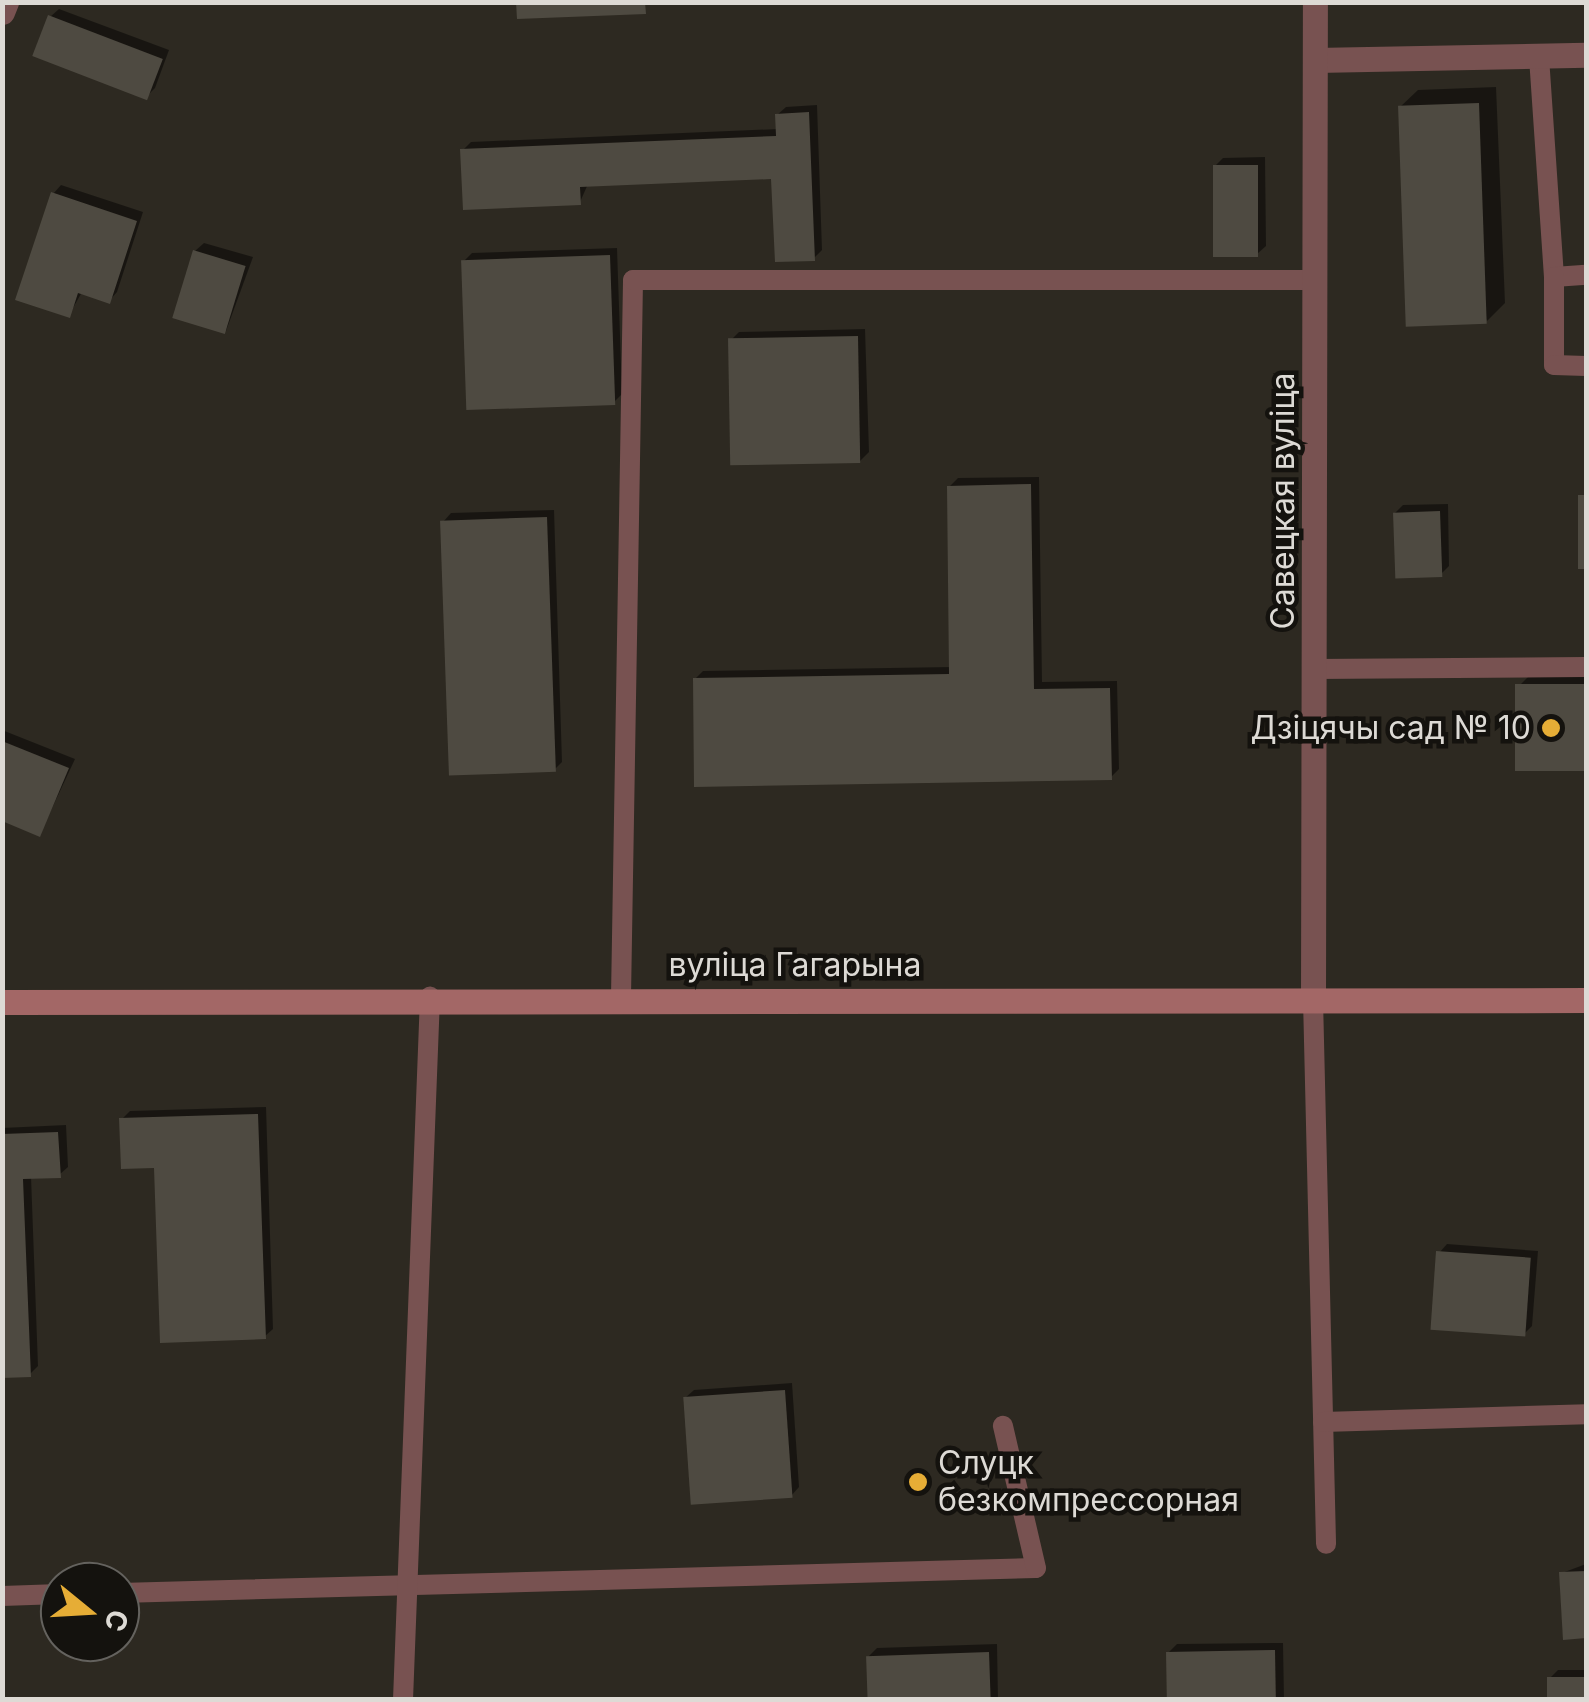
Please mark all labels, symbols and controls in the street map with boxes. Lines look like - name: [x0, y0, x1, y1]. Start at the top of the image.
- street label: Савецкая вуліца: [1264, 372, 1302, 630]
- place label: Дзіцячы сад № 10: [1251, 709, 1531, 747]
- marker: Дзіцячы сад № 10: [1540, 717, 1562, 739]
- street label: вуліца Гагарына: [669, 946, 921, 984]
- place label: Слуцк безкомпрессорная: [938, 1445, 1239, 1520]
- marker: Слуцк безкомпрессорная: [907, 1471, 929, 1493]
- north arrow: [40, 1562, 140, 1662]
- text: С: [97, 1606, 136, 1636]

